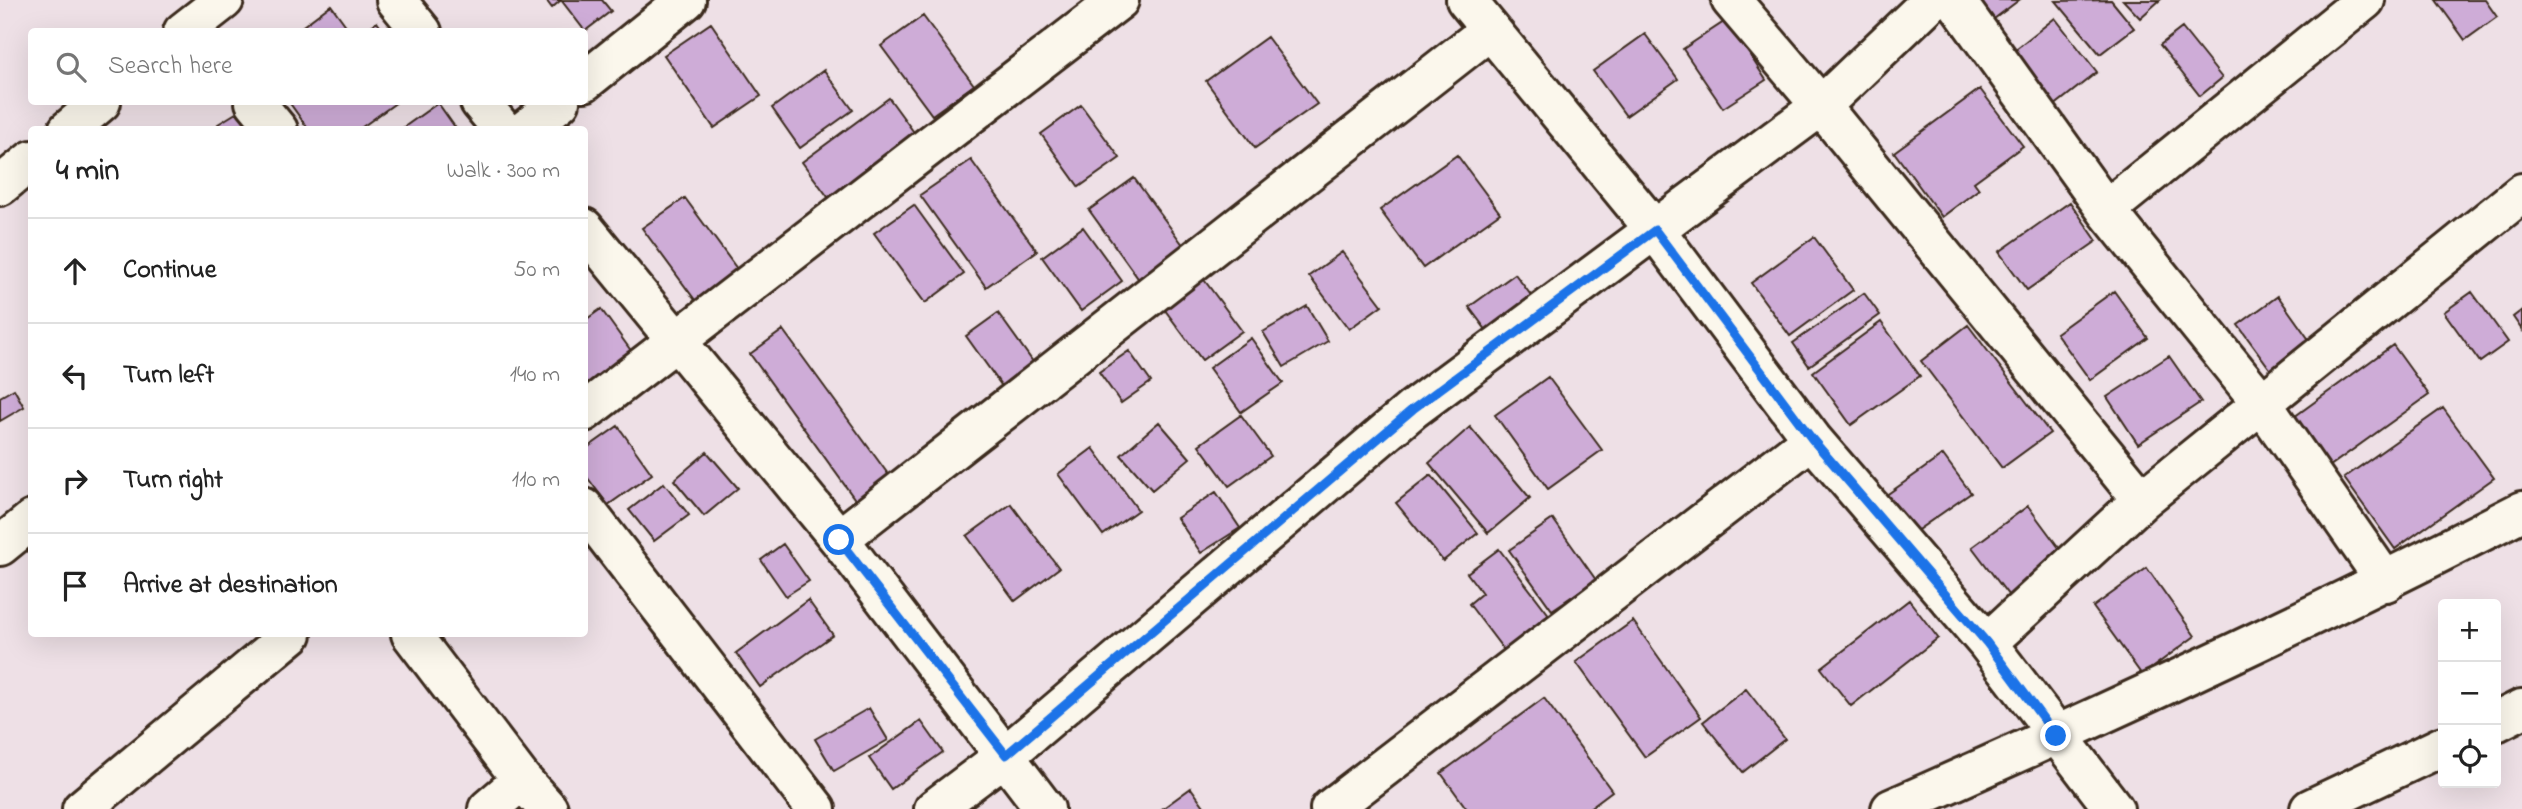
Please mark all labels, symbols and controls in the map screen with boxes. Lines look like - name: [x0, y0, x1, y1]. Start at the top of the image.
- search box: [28, 28, 588, 105]
- icon: search: [52, 48, 90, 86]
- text: Search here: [108, 48, 233, 86]
- text: 4 min: [56, 150, 119, 194]
- text: Walk · 300 m: [446, 155, 560, 188]
- icon: ahead: [56, 252, 94, 290]
- text: Continue: [123, 252, 216, 290]
- text: 50 m: [513, 254, 560, 287]
- icon: left: [56, 357, 94, 395]
- text: Turn left: [123, 357, 214, 395]
- text: 140 m: [510, 359, 560, 392]
- icon: right: [56, 462, 94, 500]
- text: Turn right: [123, 462, 223, 500]
- text: 110 m: [512, 464, 560, 497]
- route start: [823, 524, 854, 555]
- icon: arrive: [56, 567, 94, 605]
- text: Arrive at destination: [123, 567, 338, 605]
- map controls: [2438, 599, 2501, 788]
- button: +: [2438, 599, 2501, 662]
- button: −: [2438, 662, 2501, 725]
- route end: [2040, 720, 2071, 751]
- button: locate: [2438, 725, 2501, 788]

